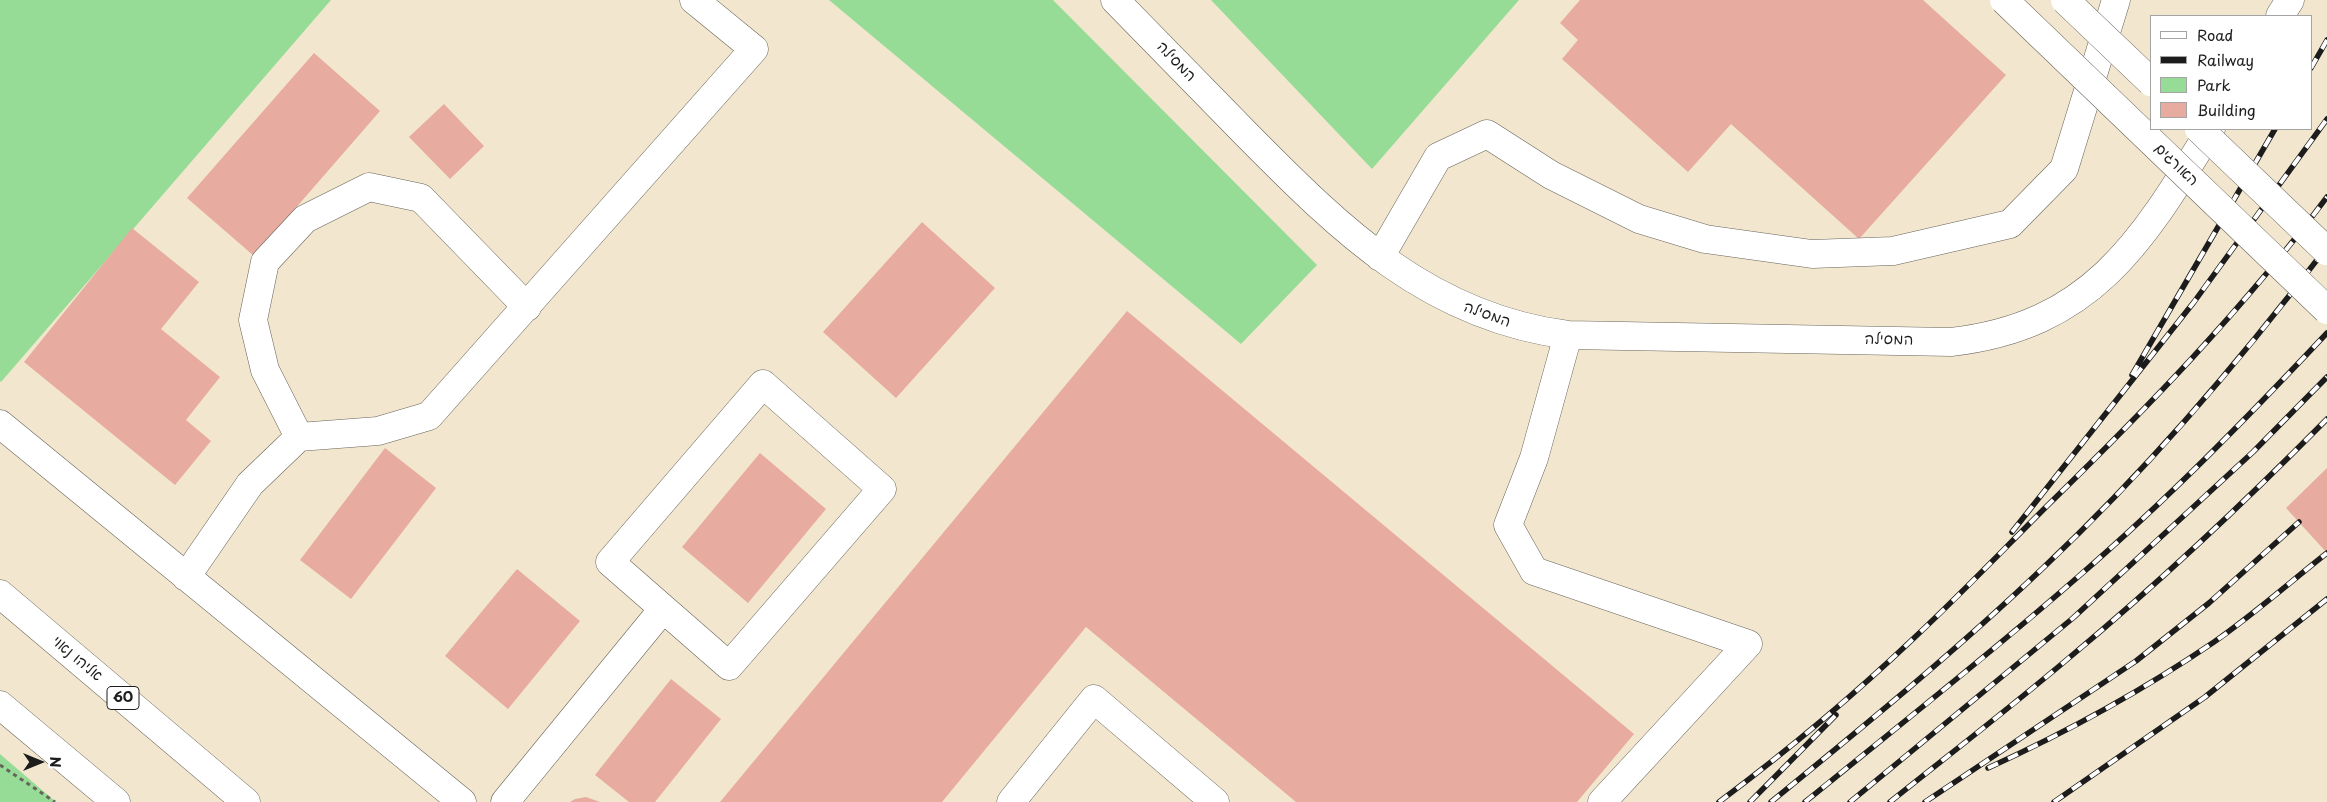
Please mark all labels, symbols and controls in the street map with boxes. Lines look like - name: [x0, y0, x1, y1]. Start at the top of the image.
- legend: [2150, 15, 2312, 130]
- text: Road: [2197, 23, 2233, 46]
- street label: המסילה: [1153, 38, 1199, 86]
- text: Railway: [2197, 48, 2254, 71]
- text: Park: [2197, 73, 2231, 96]
- text: Building: [2197, 98, 2256, 121]
- street label: האורגים: [2150, 140, 2202, 190]
- street label: המסילה: [1461, 298, 1513, 332]
- street label: המסילה: [1865, 331, 1913, 349]
- street label: אליהו נאוי: [48, 633, 106, 685]
- road number: 60: [107, 686, 139, 710]
- north arrow: [15, 737, 65, 787]
- text: N: [45, 756, 66, 768]

